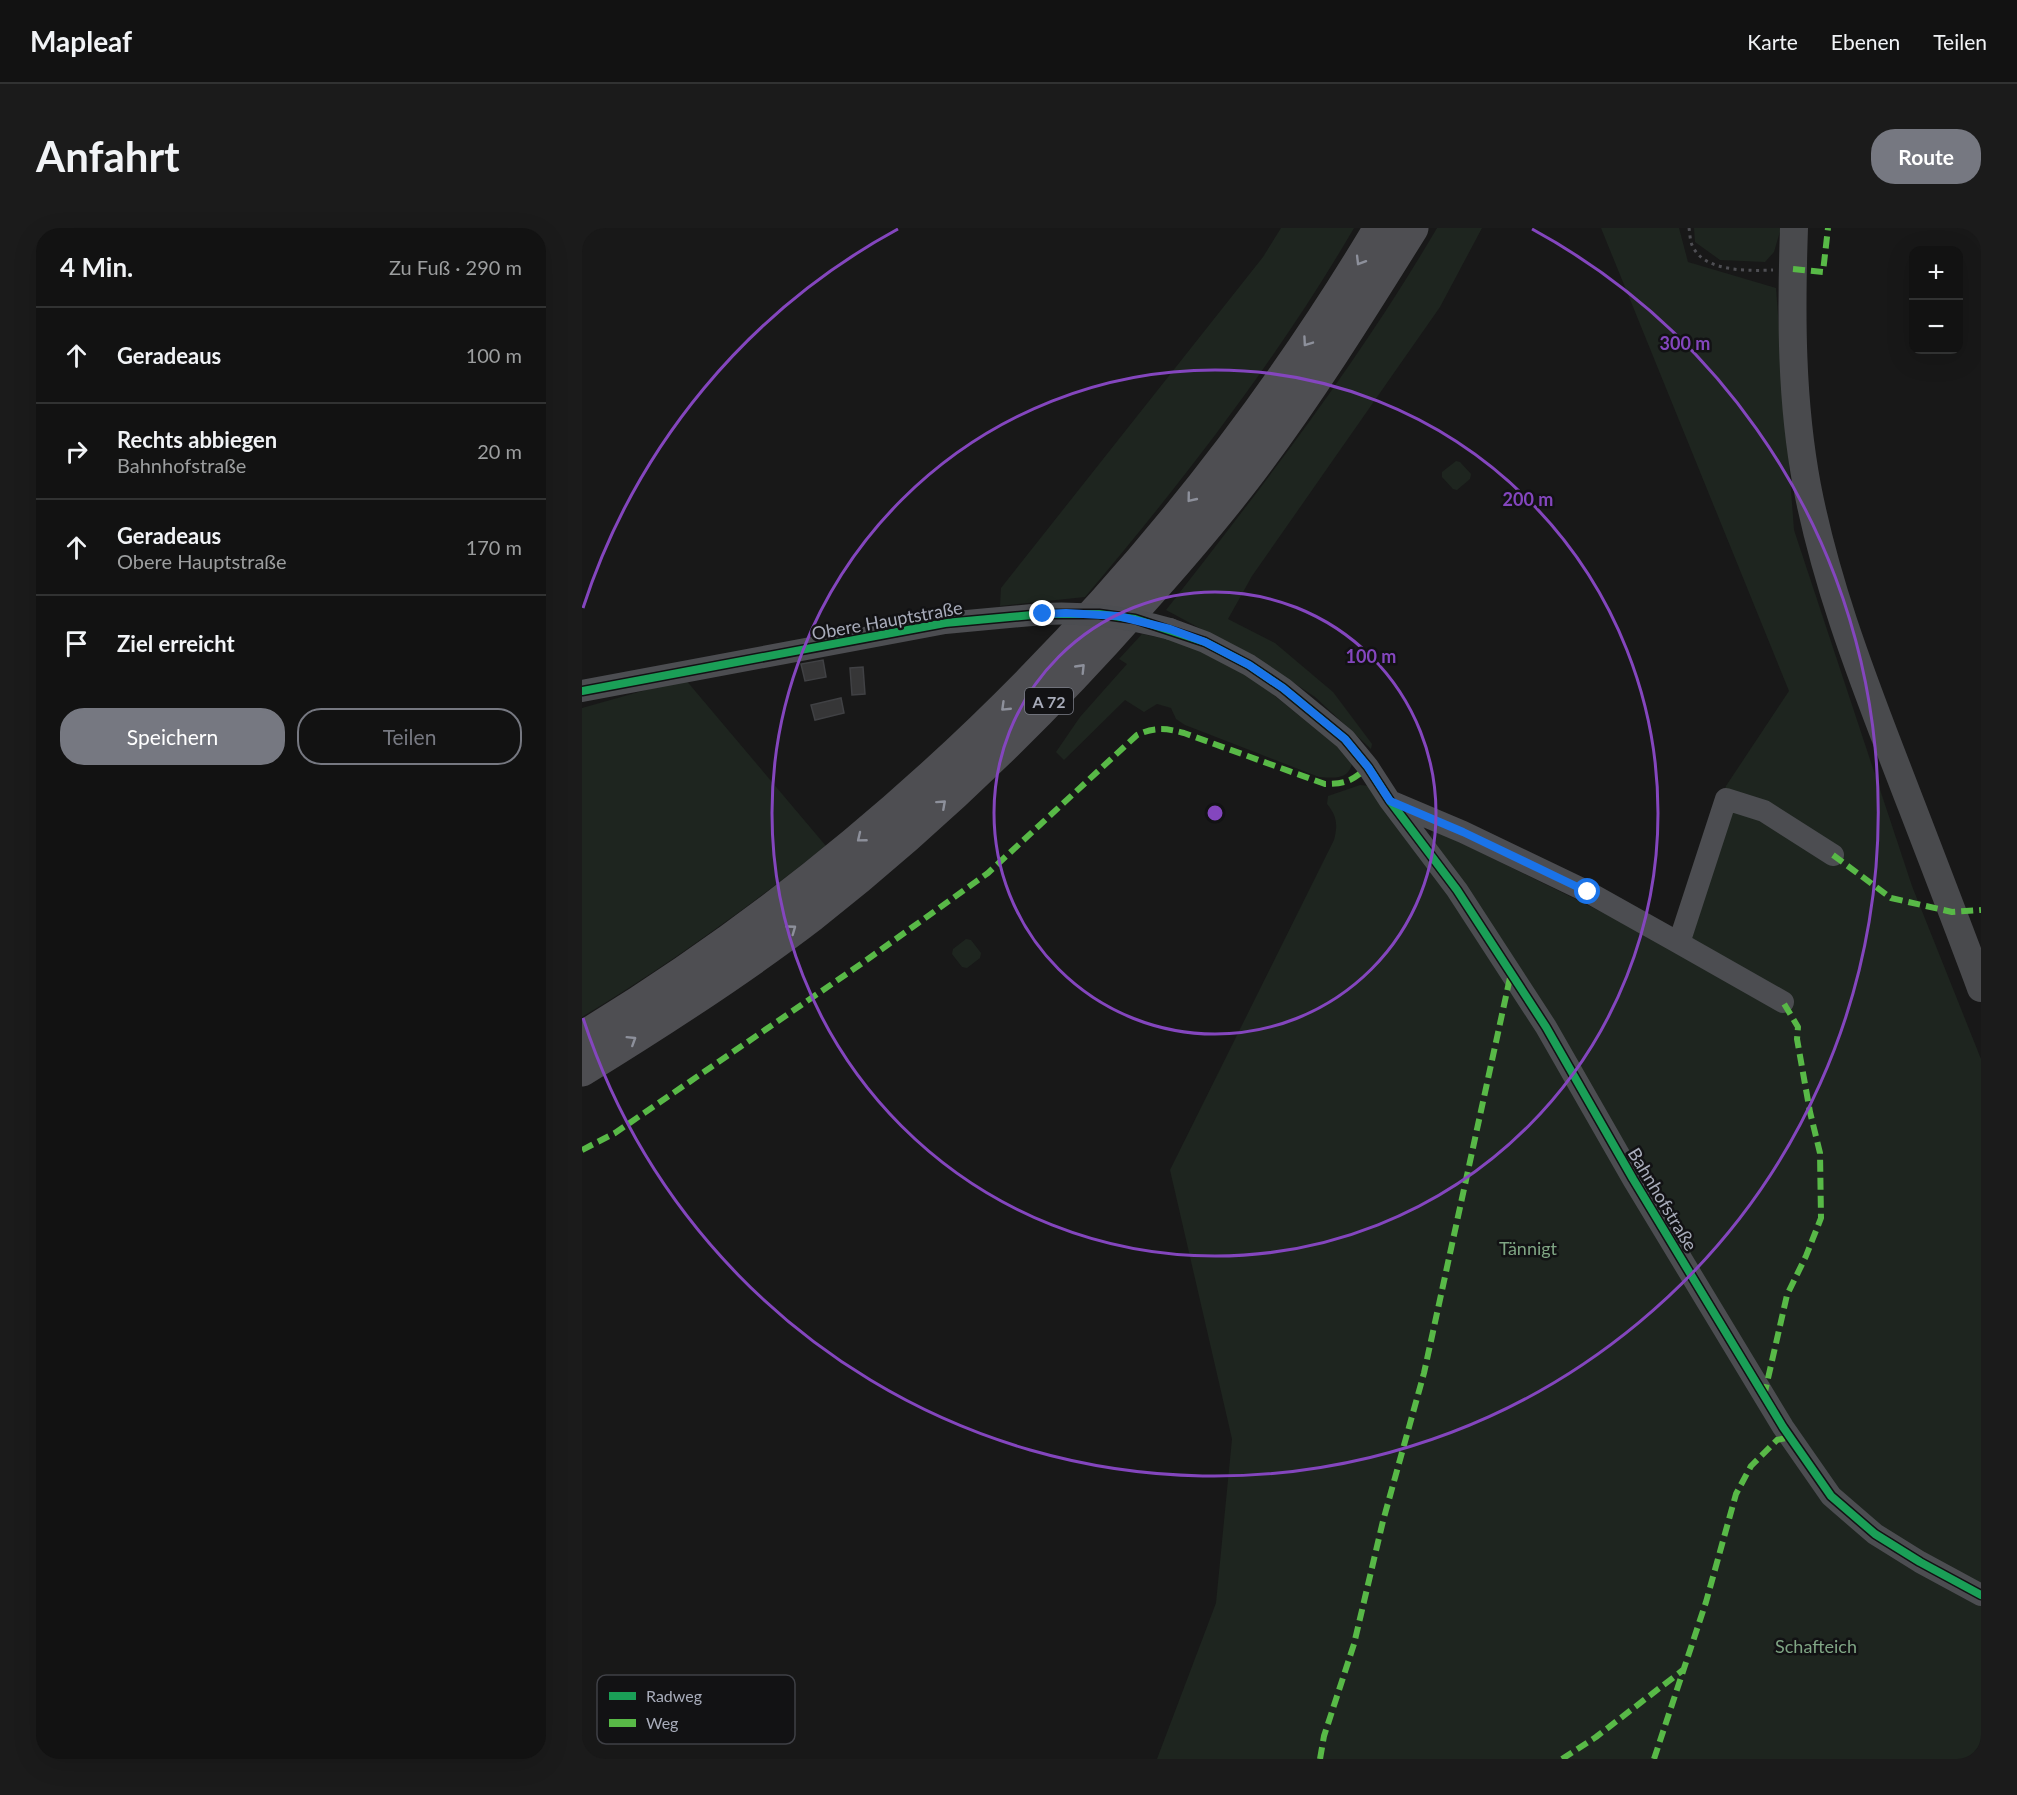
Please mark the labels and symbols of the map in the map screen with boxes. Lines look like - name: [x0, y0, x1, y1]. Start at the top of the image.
- one-way arrow: [1356, 255, 1367, 265]
- text: 300 m: [1660, 332, 1710, 354]
- one-way arrow: [1303, 335, 1314, 346]
- text: 200 m: [1503, 488, 1553, 510]
- one-way arrow: [1187, 492, 1198, 503]
- street label: Obere Hauptstraße: [810, 596, 964, 644]
- route end: [1029, 600, 1055, 626]
- text: 100 m: [1346, 645, 1396, 667]
- one-way arrow: [1074, 664, 1085, 675]
- road number: A 72: [1025, 688, 1073, 714]
- one-way arrow: [1001, 699, 1012, 710]
- one-way arrow: [935, 800, 945, 811]
- centre of rings: [1205, 803, 1225, 823]
- one-way arrow: [857, 830, 868, 841]
- route start: [1574, 878, 1600, 904]
- one-way arrow: [786, 925, 797, 936]
- one-way arrow: [626, 1035, 636, 1047]
- street label: Bahnhofstraße: [1624, 1143, 1702, 1255]
- park label: Tännigt: [1499, 1237, 1558, 1259]
- park label: Schafteich: [1775, 1635, 1857, 1657]
- legend: [597, 1675, 795, 1744]
- text: Radweg: [646, 1686, 702, 1705]
- text: Weg: [646, 1713, 678, 1732]

